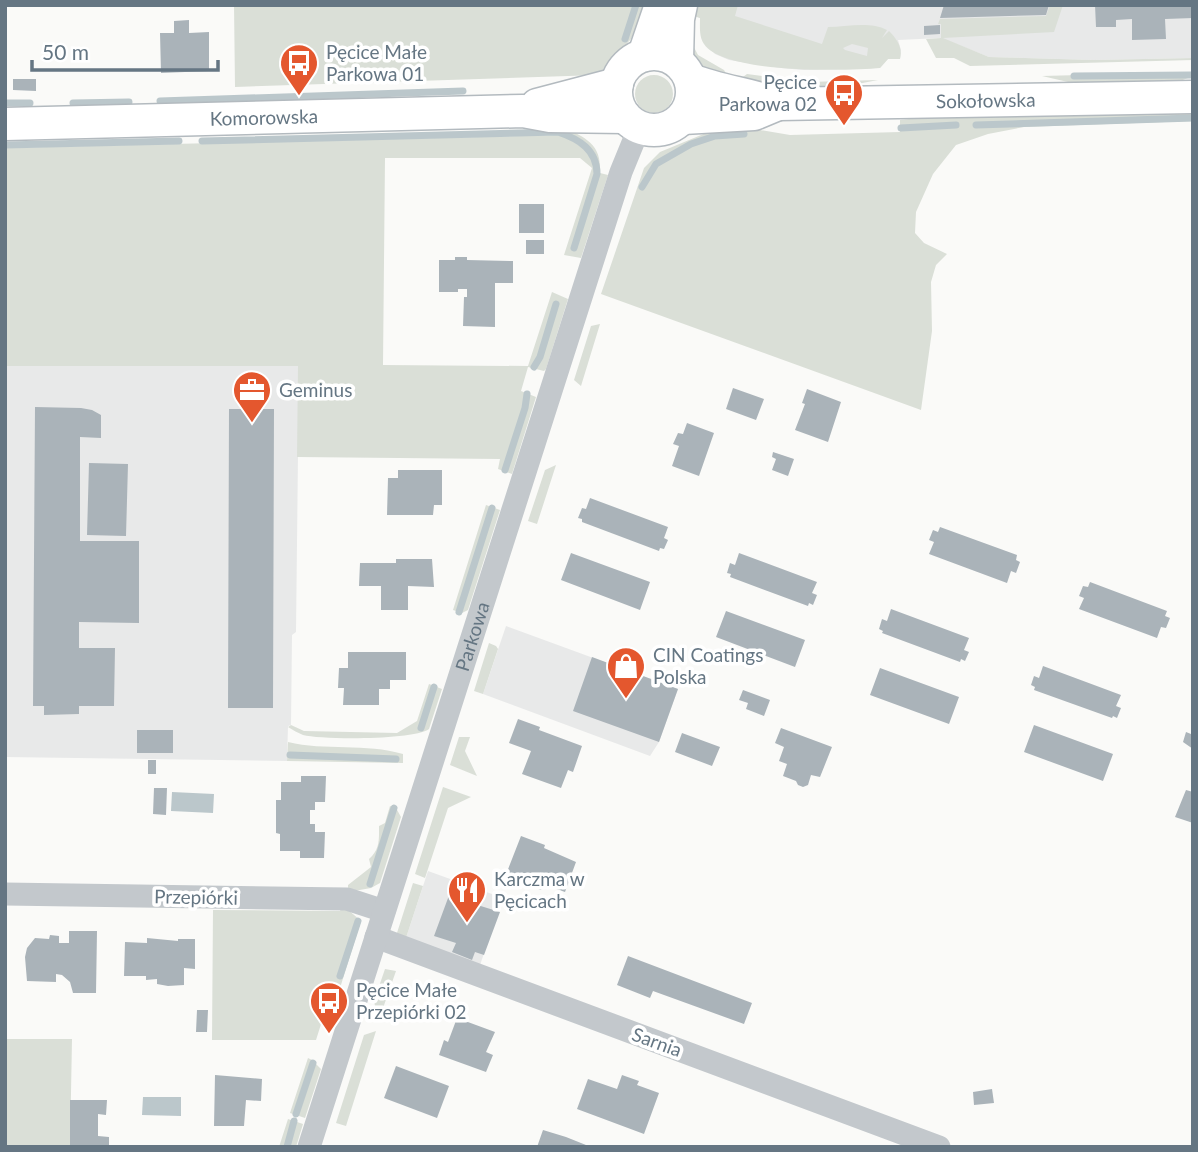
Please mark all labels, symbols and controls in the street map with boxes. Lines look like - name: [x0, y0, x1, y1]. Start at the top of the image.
- scale bar: [32, 28, 217, 72]
- text: 50 m: [42, 39, 89, 64]
- place label: Pęcice Małe Parkowa 01: [326, 40, 427, 85]
- bus stop icon: Pęcice Małe Parkowa 01: [278, 42, 320, 97]
- place label: Pęcice Parkowa 02: [719, 70, 817, 115]
- bus stop icon: Pęcice Parkowa 02: [823, 72, 865, 127]
- street label: Sokołowska: [936, 88, 1036, 112]
- street label: Komorowska: [209, 104, 318, 130]
- office icon: Geminus: [231, 369, 273, 424]
- place label: Geminus: [279, 378, 352, 401]
- street label: Parkowa: [450, 599, 494, 674]
- place label: CIN Coatings Polska: [653, 643, 763, 688]
- shop icon: CIN Coatings Polska: [605, 645, 647, 700]
- place label: Karczma w Pęcicach: [494, 867, 585, 912]
- restaurant icon: Karczma w Pęcicach: [446, 869, 488, 924]
- street label: Przepiórki: [154, 884, 238, 909]
- place label: Pęcice Małe Przepiórki 02: [356, 978, 467, 1023]
- bus stop icon: Pęcice Małe Przepiórki 02: [308, 980, 350, 1035]
- street label: Sarnia: [629, 1022, 685, 1061]

